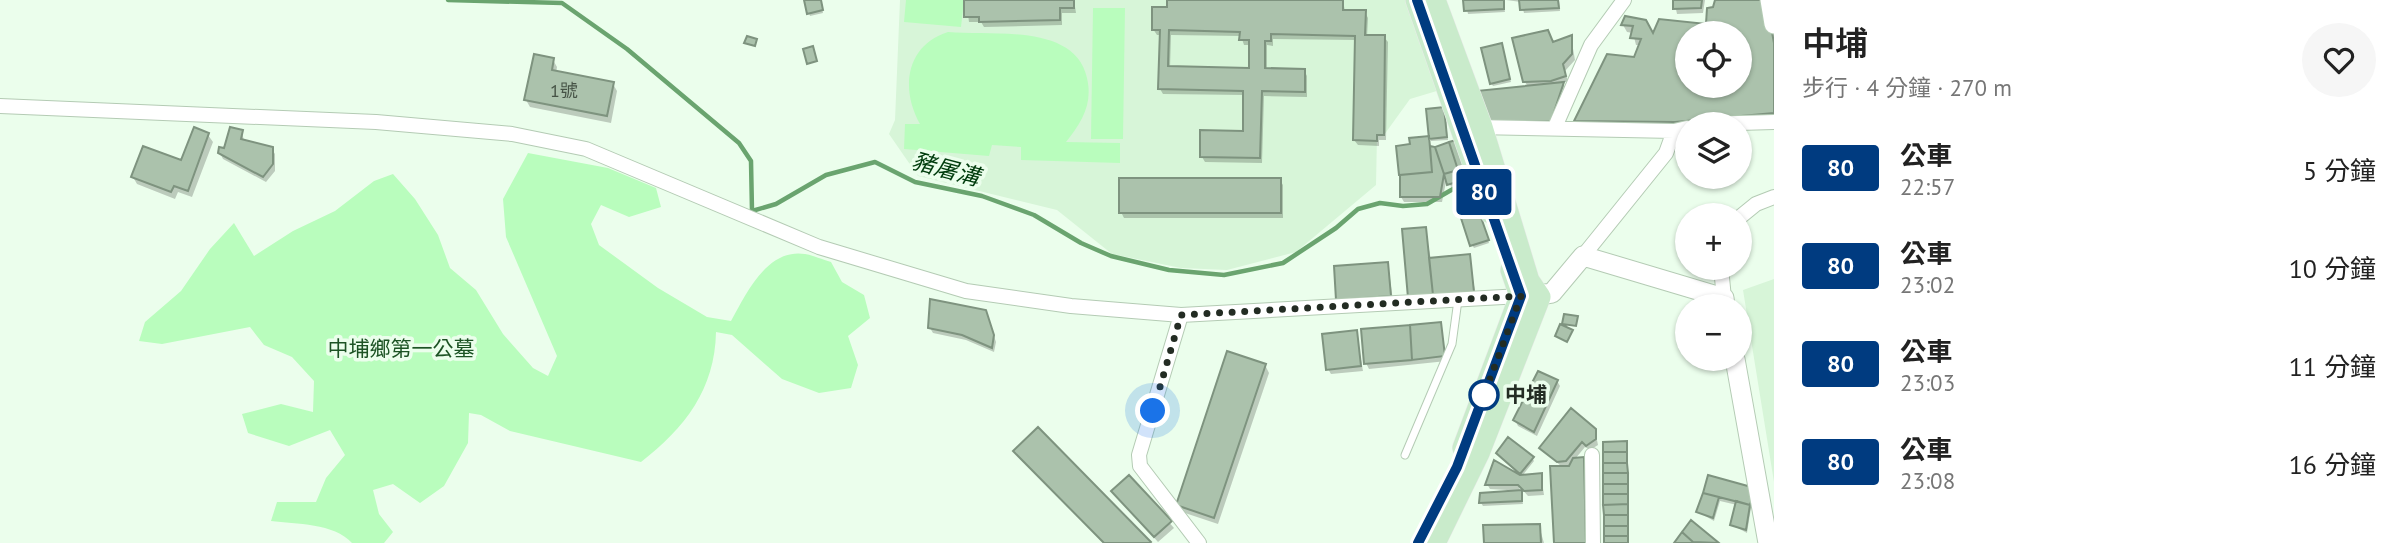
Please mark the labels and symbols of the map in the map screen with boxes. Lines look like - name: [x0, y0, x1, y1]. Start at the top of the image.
- house number: 1號: [550, 79, 578, 102]
- water label: 豬屠溝: [909, 146, 986, 192]
- line badge: 80: [1452, 169, 1516, 215]
- park label: 中埔鄉第一公墓: [328, 335, 475, 362]
- marker: 中埔: [1469, 380, 1499, 410]
- place label: 中埔: [1505, 381, 1547, 408]
- your location: [1135, 393, 1170, 428]

